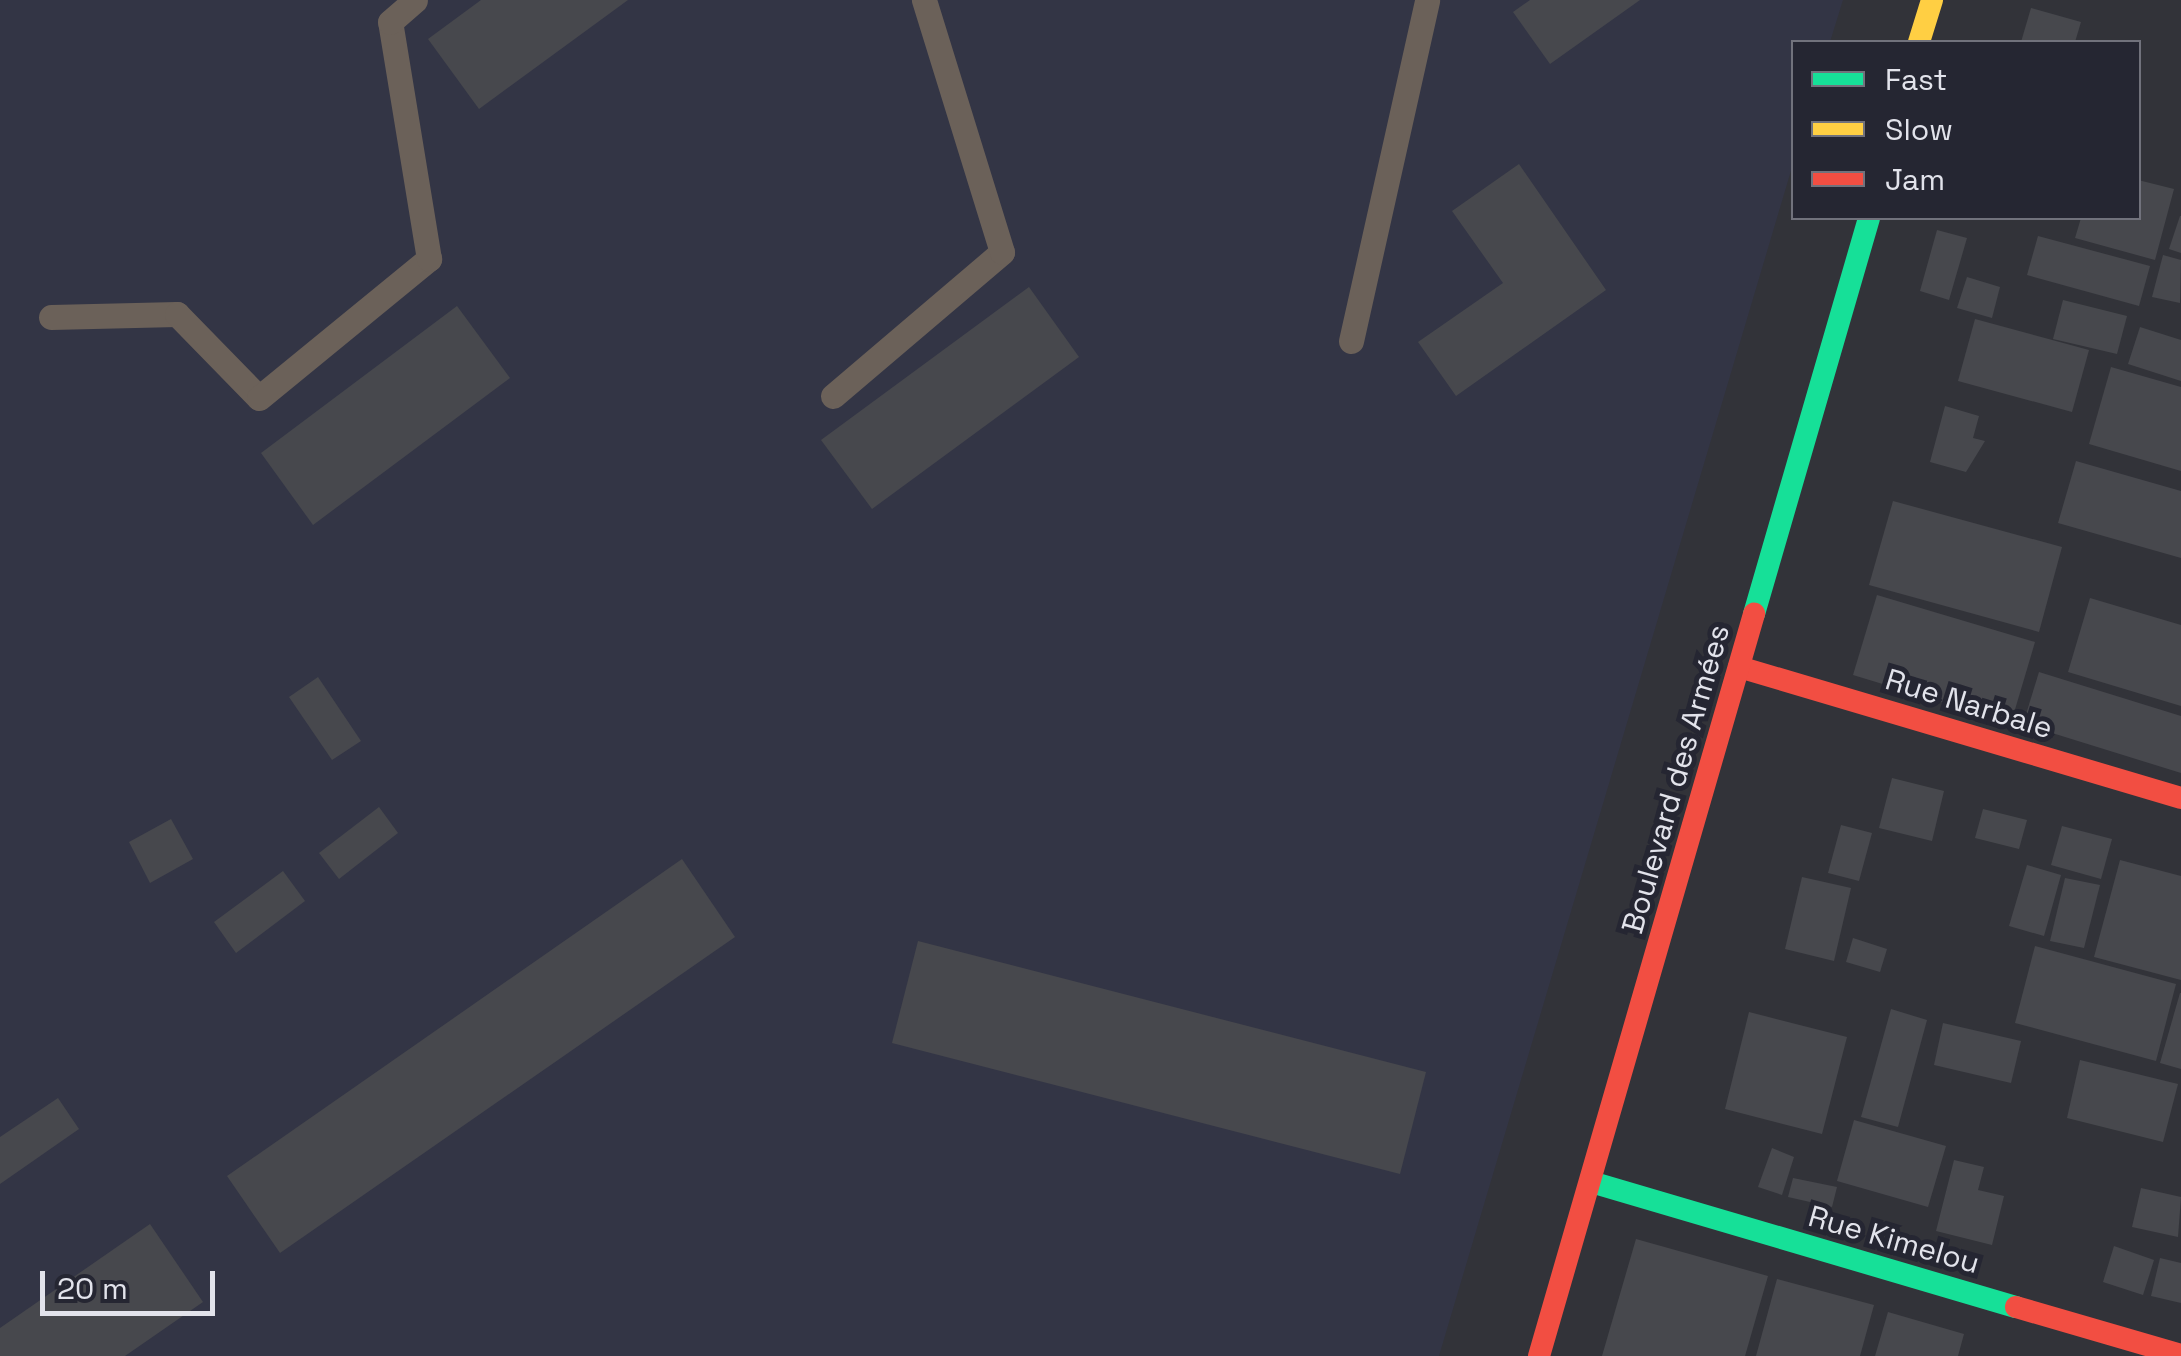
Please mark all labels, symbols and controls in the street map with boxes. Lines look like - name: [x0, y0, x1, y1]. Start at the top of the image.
- legend: [1791, 40, 2141, 220]
- text: Fast: [1885, 60, 1947, 99]
- text: Slow: [1885, 110, 1953, 149]
- text: Jam: [1885, 160, 1945, 199]
- street label: Boulevard des Armées: [1615, 620, 1737, 938]
- street label: Rue Narbale: [1881, 662, 2057, 746]
- street label: Rue Kimelou: [1804, 1198, 1984, 1282]
- scale bar: [45, 1251, 220, 1313]
- text: 20 m: [57, 1269, 128, 1308]

